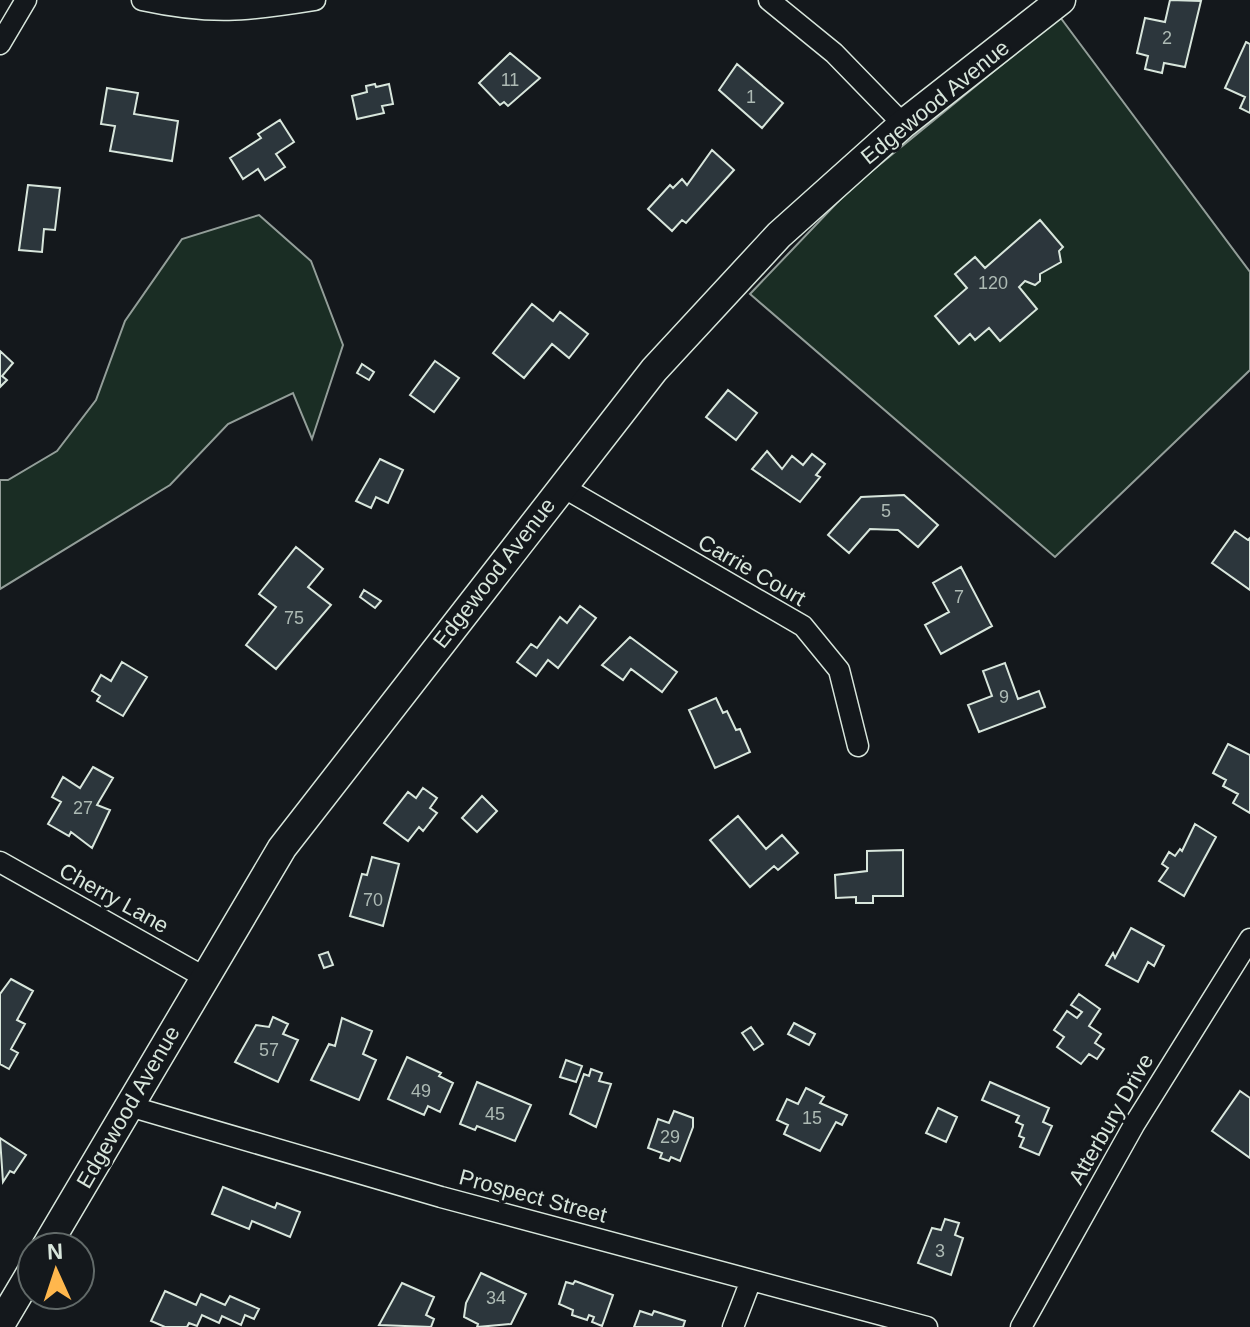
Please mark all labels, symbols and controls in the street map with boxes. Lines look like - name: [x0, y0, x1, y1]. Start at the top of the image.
- house number: 2: [1162, 28, 1172, 48]
- street label: Edgewood Avenue: [856, 35, 1014, 169]
- house number: 11: [501, 70, 519, 90]
- house number: 1: [746, 87, 756, 107]
- house number: 120: [978, 273, 1008, 293]
- street label: Edgewood Avenue: [428, 493, 560, 653]
- house number: 5: [881, 501, 891, 521]
- street label: Carrie Court: [694, 529, 810, 611]
- house number: 7: [954, 587, 964, 607]
- house number: 75: [284, 608, 304, 628]
- house number: 9: [999, 687, 1009, 707]
- house number: 27: [73, 798, 93, 818]
- street label: Cherry Lane: [55, 858, 173, 938]
- house number: 70: [363, 890, 383, 910]
- street label: Edgewood Avenue: [71, 1021, 185, 1193]
- house number: 57: [259, 1040, 279, 1060]
- street label: Atterbury Drive: [1063, 1049, 1159, 1189]
- house number: 49: [411, 1081, 431, 1101]
- house number: 45: [485, 1104, 505, 1124]
- house number: 15: [802, 1108, 822, 1128]
- house number: 29: [660, 1127, 680, 1147]
- street label: Prospect Street: [457, 1164, 609, 1228]
- north arrow: [16, 1231, 96, 1311]
- text: N: [46, 1239, 64, 1264]
- house number: 3: [935, 1241, 945, 1261]
- house number: 34: [486, 1288, 506, 1308]

